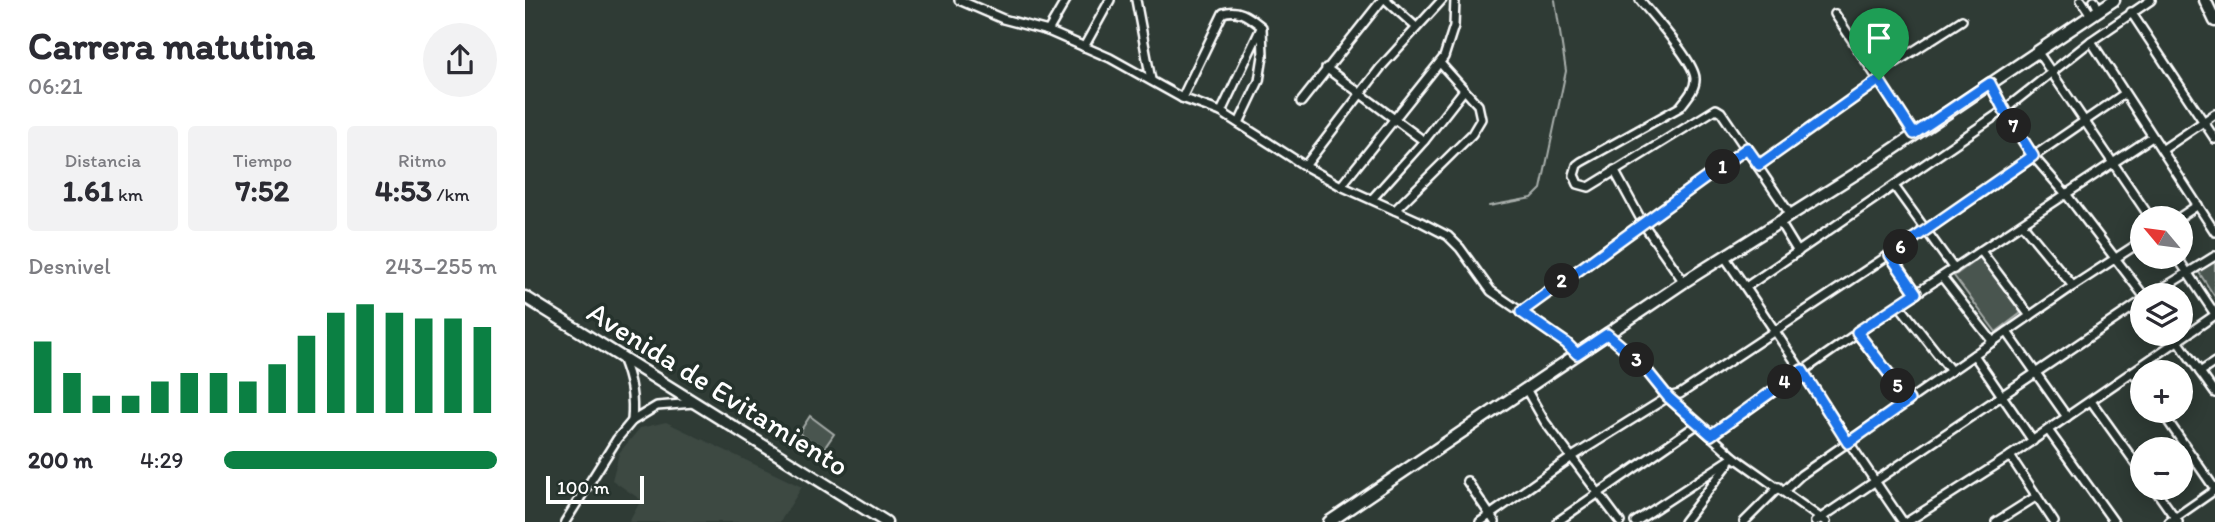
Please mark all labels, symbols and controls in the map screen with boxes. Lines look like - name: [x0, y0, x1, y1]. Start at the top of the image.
- pin: [1849, 8, 1909, 80]
- icon: arrive: [1860, 19, 1898, 57]
- text: Carrera matutina: [28, 23, 315, 69]
- button: share: [423, 23, 497, 97]
- text: 06:21: [28, 72, 83, 100]
- pin: 7: [1997, 108, 2031, 144]
- text: 7: [2009, 114, 2018, 137]
- text: Distancia: [64, 149, 141, 172]
- text: Tiempo: [233, 149, 292, 172]
- text: Ritmo: [398, 149, 446, 172]
- pin: 1: [1705, 150, 1741, 184]
- text: 1: [1718, 155, 1727, 178]
- text: 1.61: [63, 172, 114, 209]
- text: 7:52: [236, 172, 289, 209]
- text: 4:53: [375, 172, 432, 209]
- text: km: [114, 183, 143, 206]
- text: /km: [432, 183, 470, 206]
- north arrow: [2130, 206, 2193, 270]
- map controls: [2130, 206, 2193, 500]
- pin: 6: [1883, 230, 1919, 264]
- text: 6: [1895, 235, 1906, 258]
- text: Desnivel: [28, 252, 111, 280]
- text: 243–255 m: [385, 252, 497, 280]
- pin: 2: [1545, 264, 1579, 298]
- text: 2: [1557, 269, 1567, 292]
- button: layers: [2130, 283, 2193, 346]
- street label: Avenida de Evitamiento: [581, 293, 856, 484]
- pin: 3: [1619, 342, 1655, 378]
- text: 3: [1631, 348, 1642, 371]
- button: +: [2130, 360, 2193, 423]
- pin: 4: [1767, 364, 1803, 400]
- pin: 5: [1881, 368, 1915, 404]
- text: 4: [1779, 370, 1790, 393]
- text: 5: [1893, 374, 1902, 397]
- button: −: [2130, 437, 2193, 500]
- text: 200 m: [28, 446, 93, 474]
- text: 4:29: [140, 446, 184, 474]
- scale bar: [546, 473, 644, 505]
- text: 100 m: [557, 476, 609, 499]

